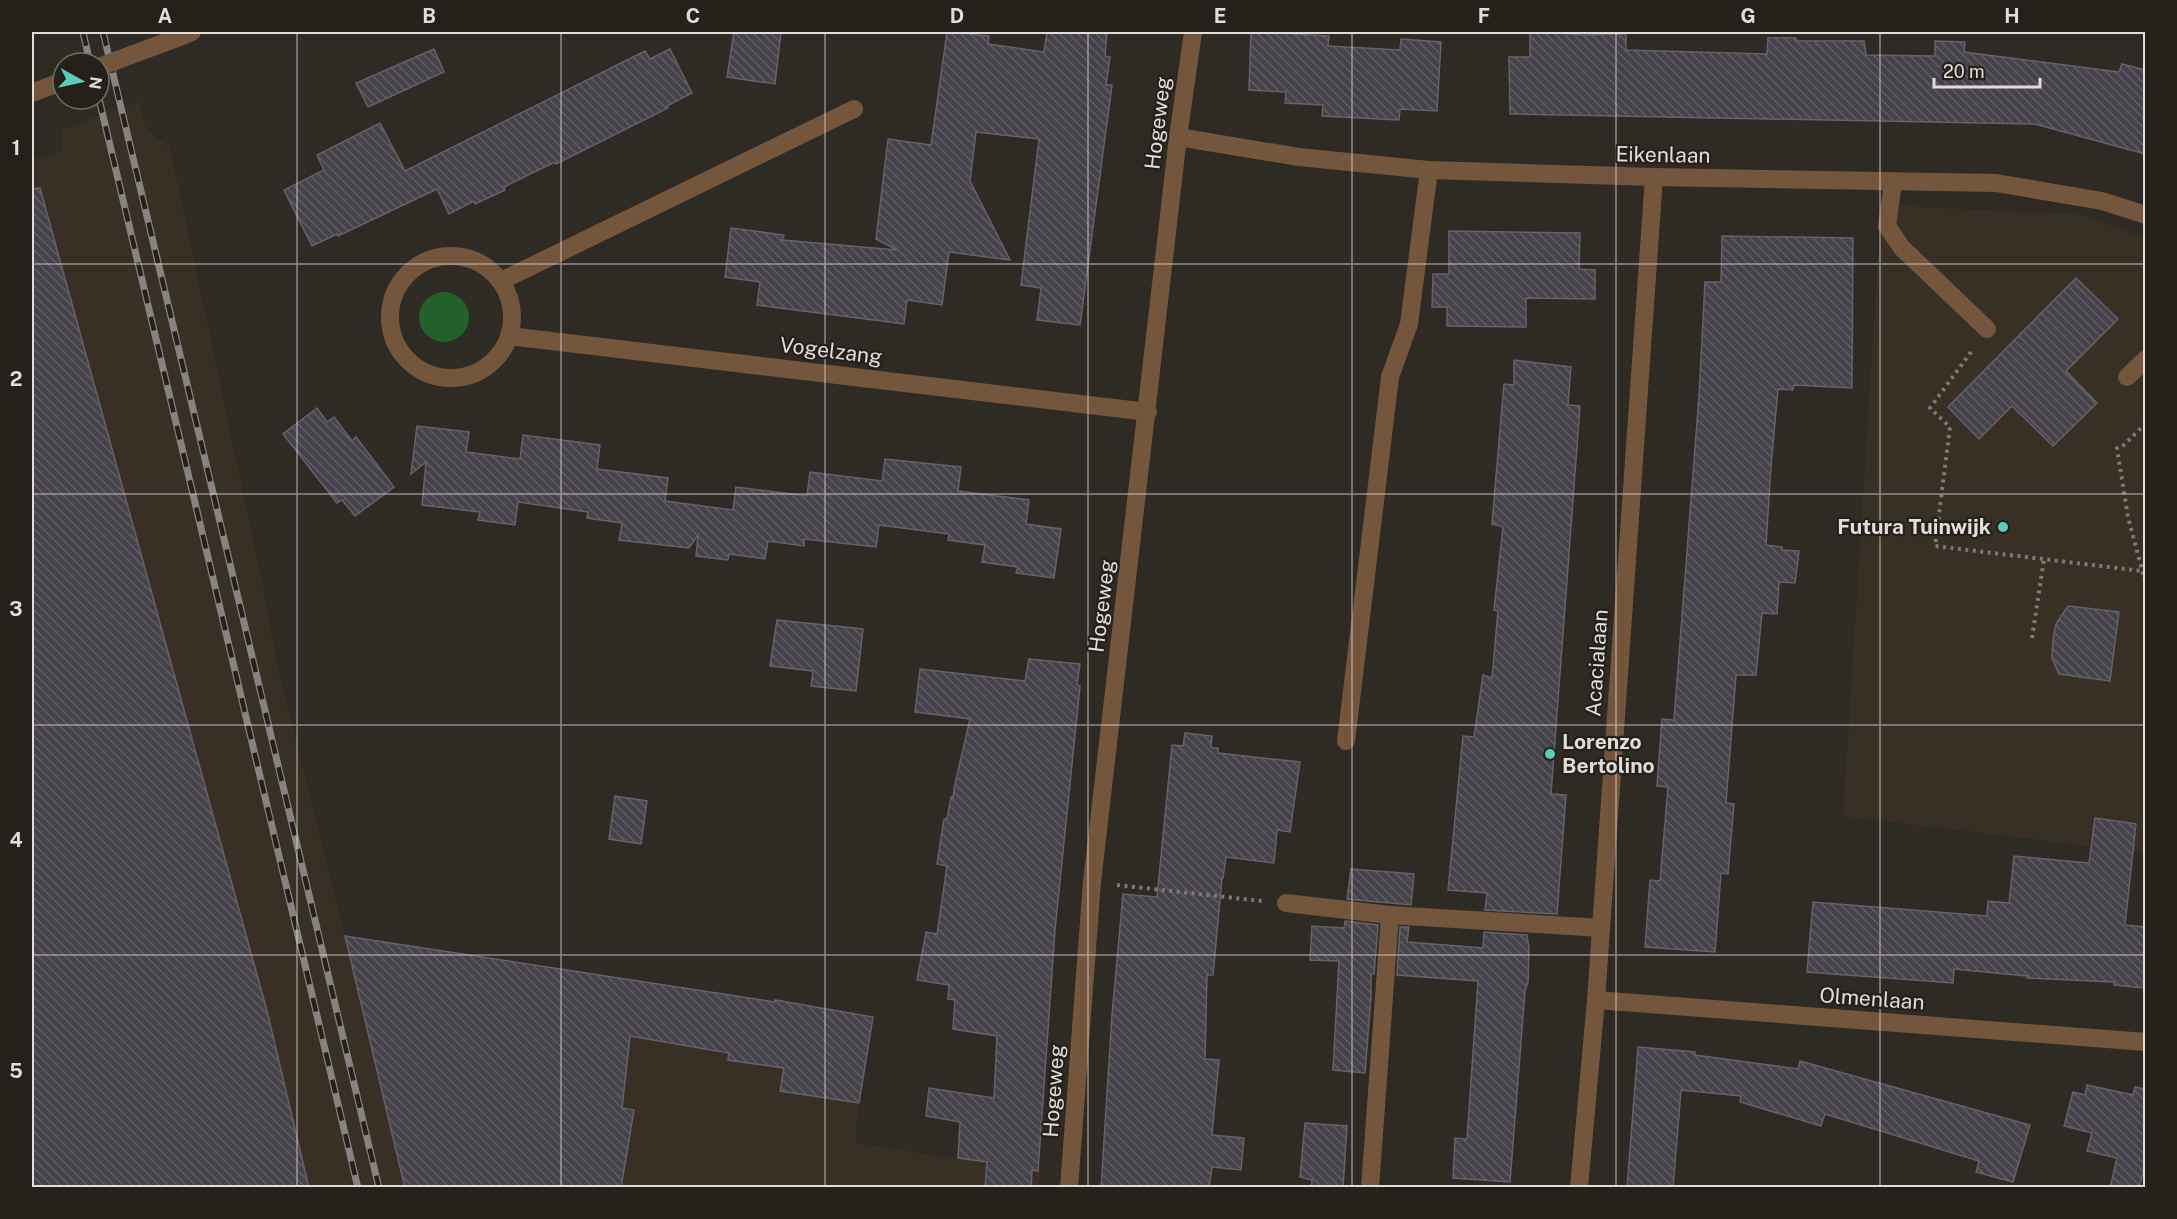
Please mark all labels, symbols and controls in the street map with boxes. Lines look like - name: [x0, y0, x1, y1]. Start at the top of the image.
- text: A: [158, 4, 172, 28]
- text: B: [422, 4, 436, 28]
- text: C: [686, 4, 700, 28]
- text: D: [950, 4, 964, 28]
- text: E: [1214, 4, 1226, 28]
- text: F: [1478, 4, 1490, 28]
- text: G: [1740, 4, 1756, 28]
- text: H: [2004, 4, 2020, 28]
- north arrow: [51, 51, 111, 111]
- scale bar: [1934, 51, 2040, 89]
- text: 20 m: [1943, 61, 1985, 82]
- text: N: [85, 75, 106, 91]
- street label: Hogeweg: [1139, 75, 1176, 171]
- text: 1: [12, 136, 20, 160]
- street label: Eikenlaan: [1615, 141, 1711, 168]
- street label: Vogelzang: [778, 332, 884, 369]
- text: 2: [10, 367, 22, 391]
- place label: Futura Tuinwijk: [1837, 514, 1991, 539]
- marker: Futura Tuinwijk: [1996, 520, 2010, 534]
- street label: Hogeweg: [1083, 558, 1120, 654]
- text: 3: [9, 597, 23, 621]
- street label: Acacialaan: [1580, 609, 1613, 717]
- place label: Lorenzo Bertolino: [1562, 729, 1655, 778]
- marker: Lorenzo Bertolino: [1543, 747, 1557, 761]
- text: 4: [9, 828, 23, 852]
- street label: Olmenlaan: [1819, 982, 1925, 1015]
- street label: Hogeweg: [1038, 1044, 1069, 1138]
- text: 5: [9, 1059, 23, 1083]

